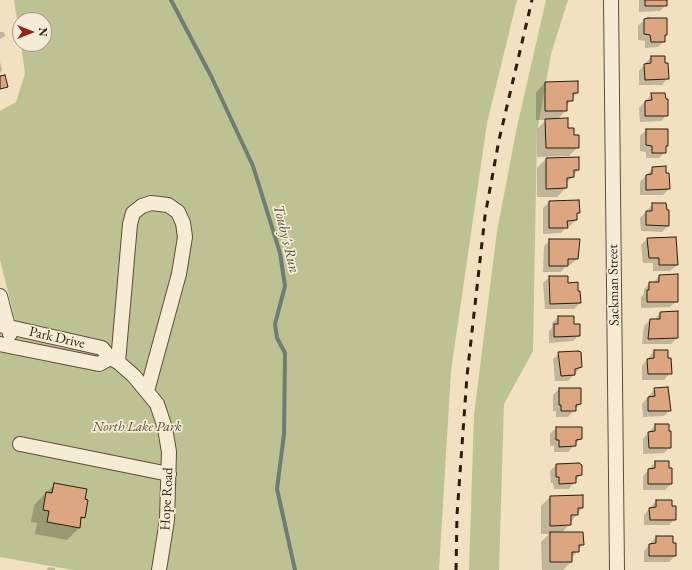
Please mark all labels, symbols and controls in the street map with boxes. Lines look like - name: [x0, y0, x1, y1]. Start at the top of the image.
- north arrow: [12, 12, 52, 52]
- text: N: [36, 28, 50, 36]
- water label: Touby's Run: [269, 203, 303, 275]
- street label: Sackman Street: [605, 244, 623, 326]
- street label: Park Drive: [28, 323, 86, 353]
- park label: North Lake Park: [92, 419, 182, 435]
- street label: Hope Road: [157, 467, 177, 531]

